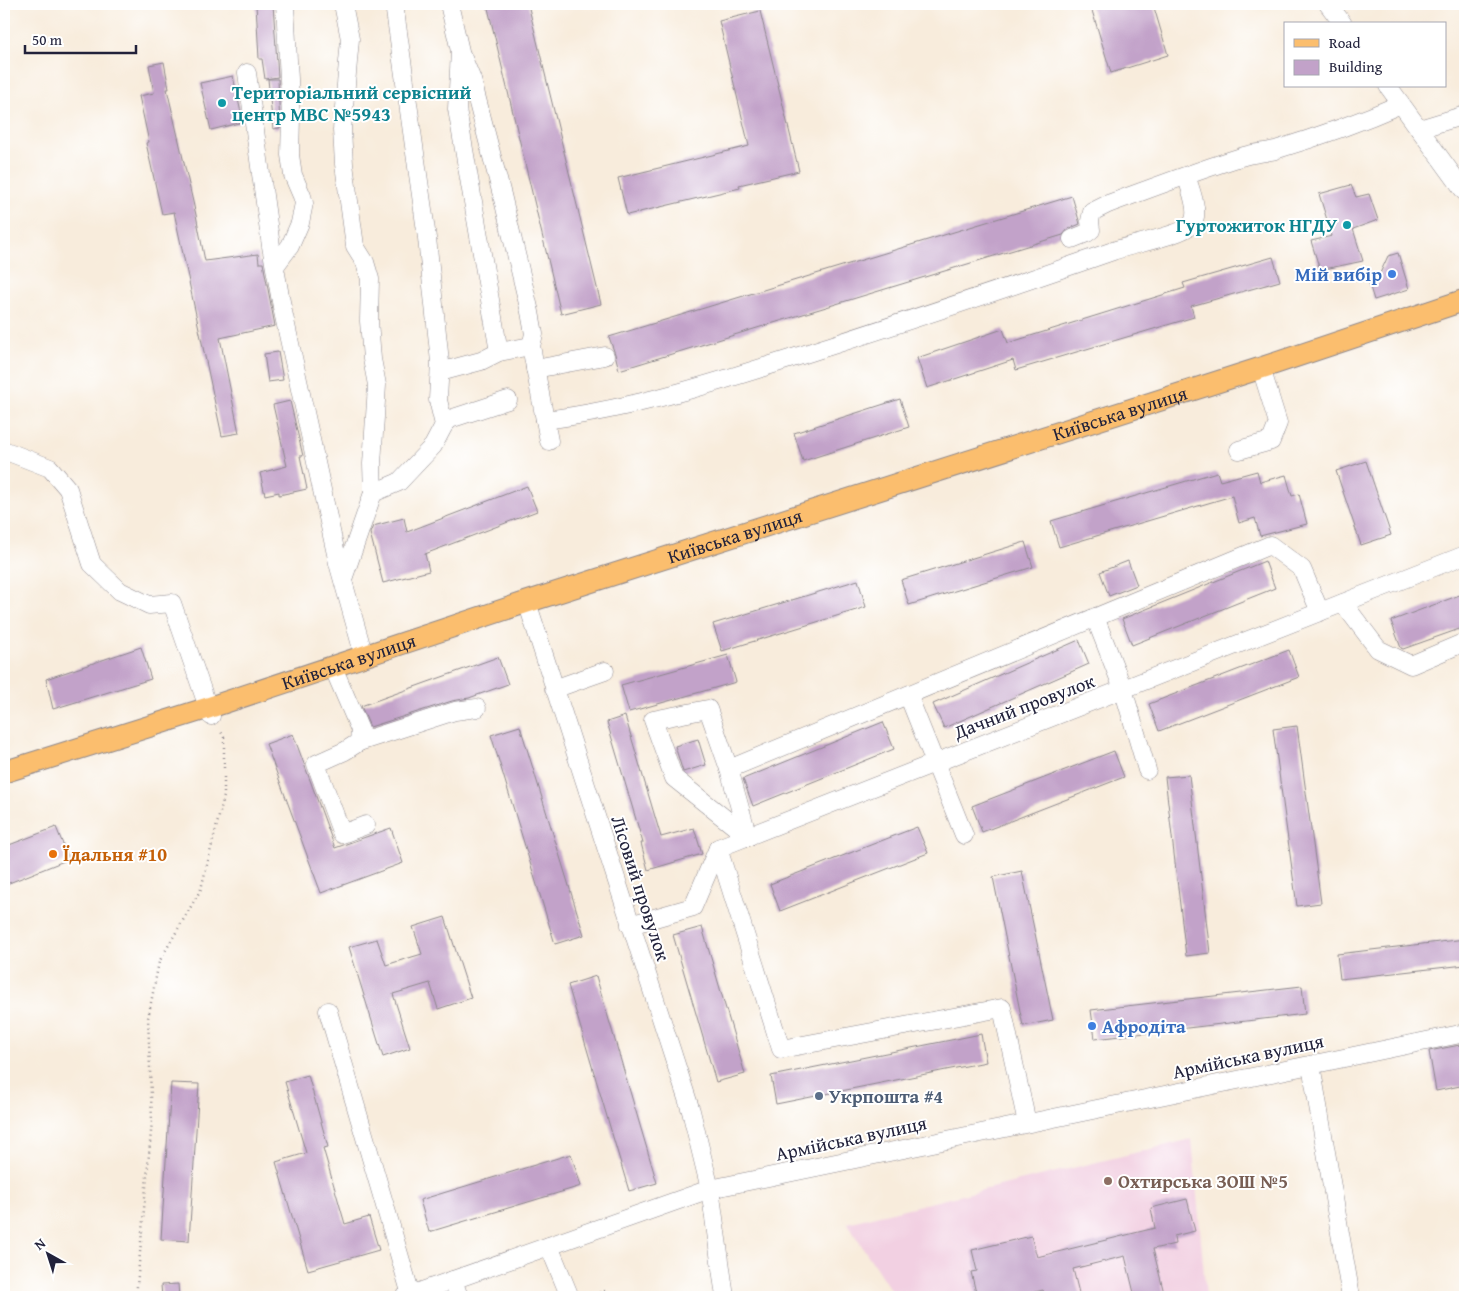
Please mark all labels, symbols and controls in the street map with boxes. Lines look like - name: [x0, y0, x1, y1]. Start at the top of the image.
- scale bar: [25, 22, 136, 54]
- legend: [1284, 22, 1446, 88]
- text: 50 m: [32, 29, 63, 50]
- text: Road: [1329, 32, 1360, 53]
- text: Building: [1329, 56, 1383, 77]
- place label: Територіальний сервісний центр МВС №5943: [232, 78, 472, 128]
- marker: Територіальний сервісний центр МВС №5943: [216, 97, 228, 109]
- place label: Гуртожиток НГДУ: [1176, 211, 1337, 239]
- marker: Гуртожиток НГДУ: [1341, 219, 1353, 231]
- place label: Мій вибір: [1295, 260, 1382, 288]
- marker: Мій вибір: [1386, 268, 1398, 280]
- street label: Київська вулиця: [1049, 378, 1191, 448]
- street label: Київська вулиця: [664, 501, 806, 570]
- street label: Київська вулиця: [278, 626, 420, 697]
- street label: Дачний провулок: [949, 666, 1099, 746]
- street label: Лісовий провулок: [604, 812, 678, 964]
- place label: Їдальня #10: [62, 840, 167, 868]
- marker: Їдальня #10: [47, 848, 59, 860]
- place label: Афродіта: [1102, 1012, 1186, 1040]
- marker: Афродіта: [1086, 1020, 1098, 1032]
- street label: Армійська вулиця: [1170, 1026, 1326, 1086]
- place label: Укрпошта #4: [829, 1082, 943, 1110]
- marker: Укрпошта #4: [813, 1090, 825, 1102]
- street label: Армійська вулиця: [773, 1108, 929, 1168]
- place label: Охтирська ЗОШ №5: [1118, 1167, 1288, 1195]
- marker: Охтирська ЗОШ №5: [1102, 1175, 1114, 1187]
- north arrow: [22, 1228, 72, 1278]
- text: N: [30, 1233, 50, 1255]

